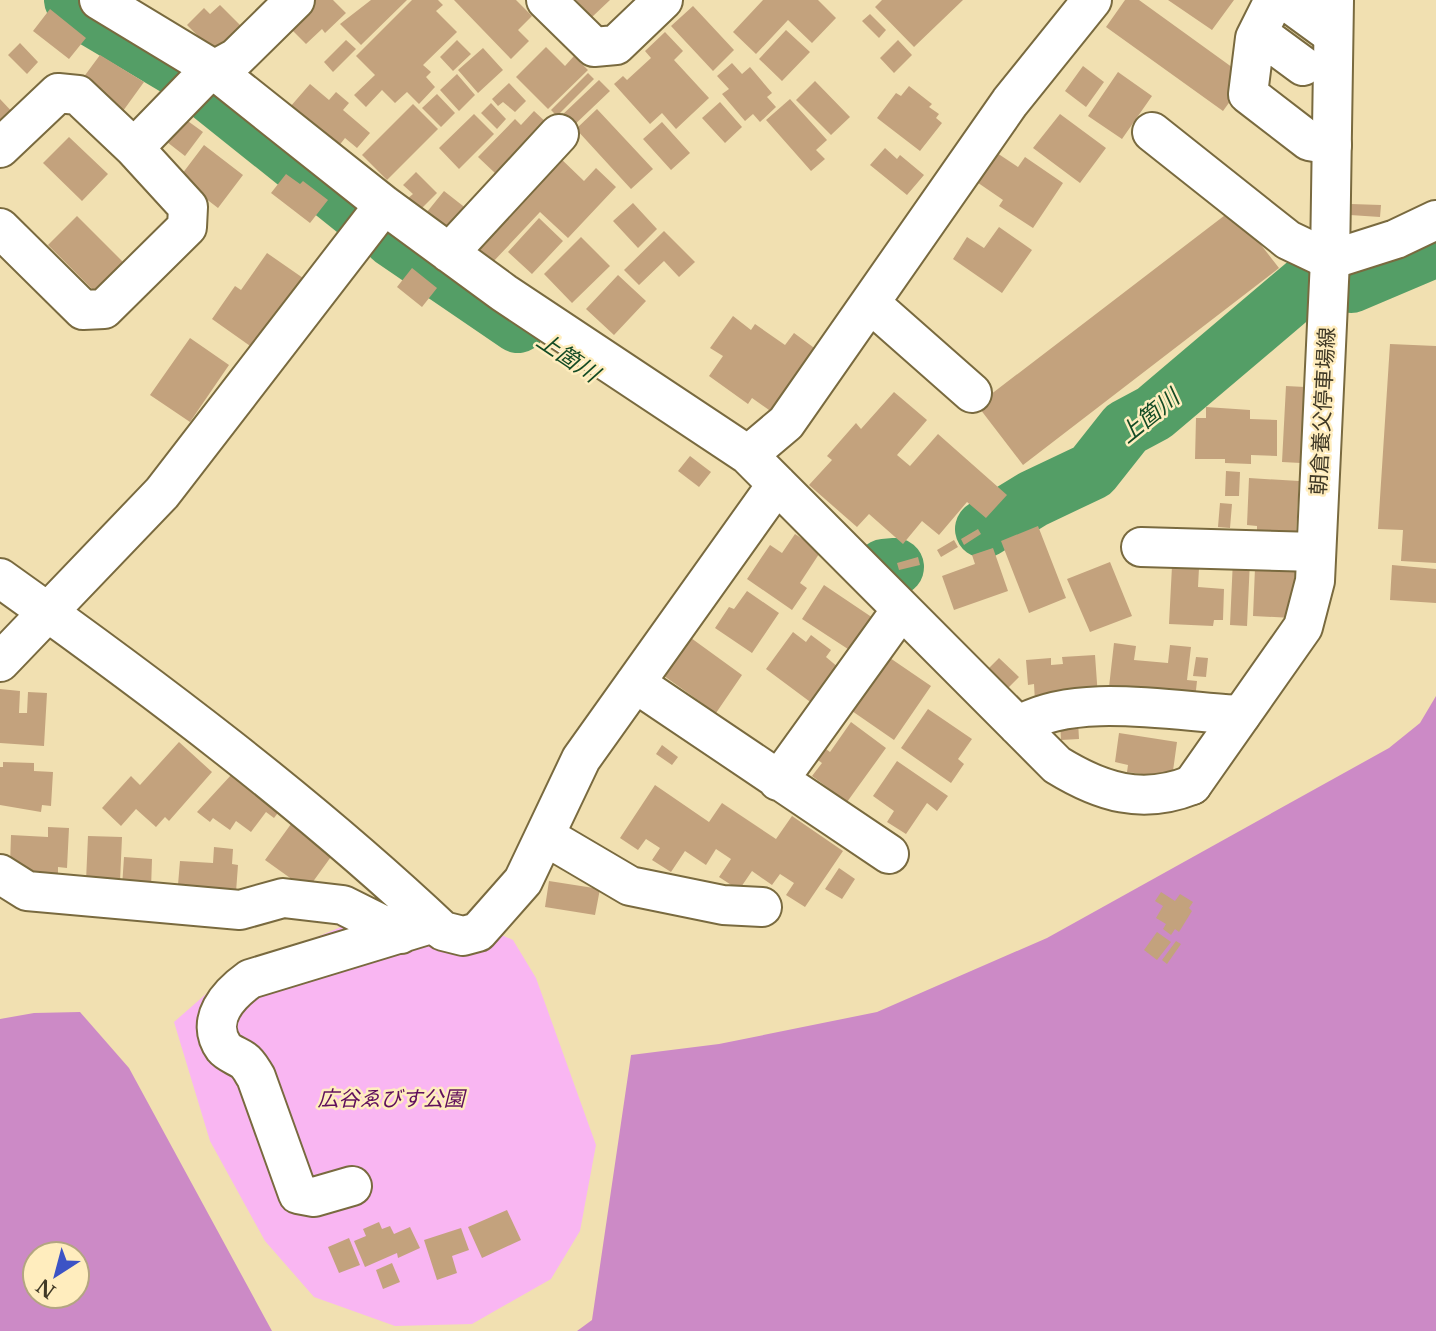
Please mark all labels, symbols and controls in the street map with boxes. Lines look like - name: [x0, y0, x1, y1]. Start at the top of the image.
- water label: 上箇川: [532, 326, 607, 390]
- street label: 朝倉養父停車場線: [1306, 326, 1340, 496]
- water label: 上箇川: [1113, 382, 1187, 449]
- park label: 広谷ゑびす公園: [318, 1086, 467, 1112]
- north arrow: [21, 1240, 91, 1310]
- text: N: [32, 1274, 60, 1303]

